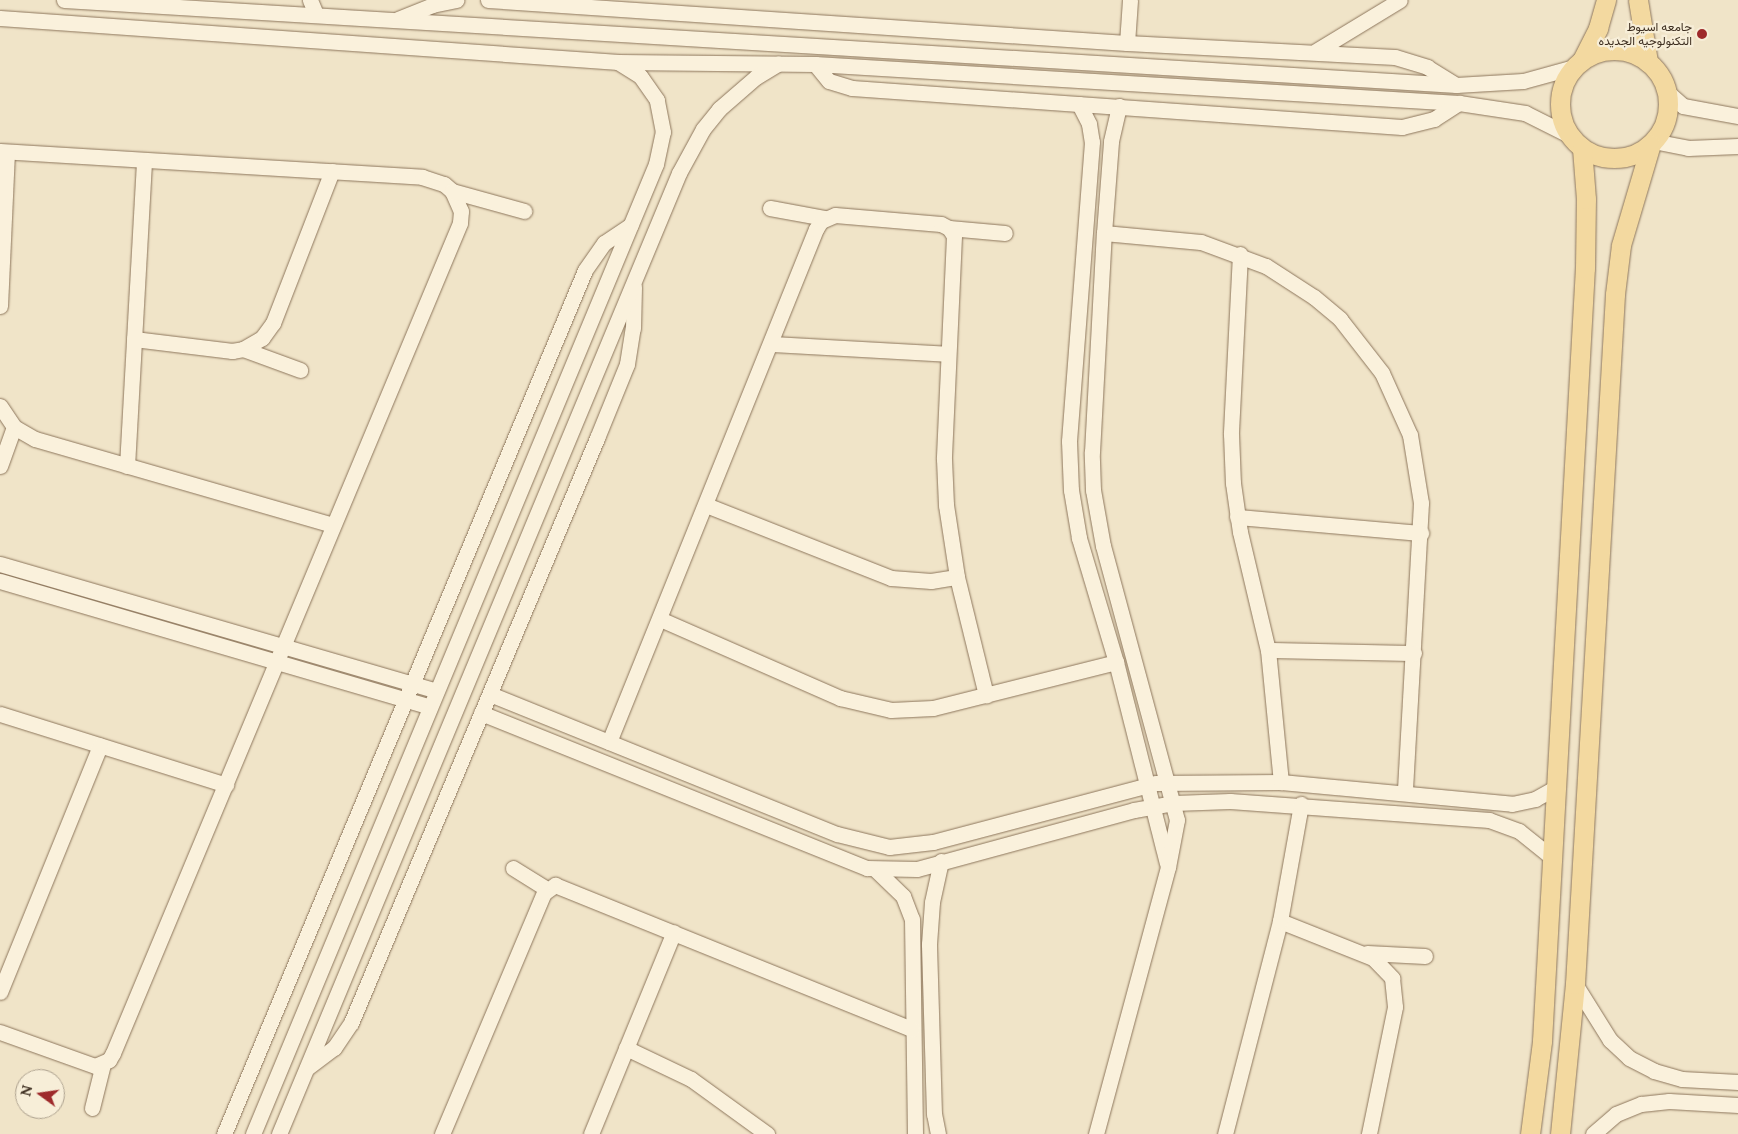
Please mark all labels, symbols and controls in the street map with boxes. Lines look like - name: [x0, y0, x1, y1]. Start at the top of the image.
- place label: جامعه اسيوط التكنولوجيه الجديده: [1599, 20, 1692, 48]
- marker: جامعه اسيوط التكنولوجيه الجديده: [1696, 28, 1708, 40]
- north arrow: [15, 1069, 65, 1119]
- text: N: [16, 1083, 36, 1098]

